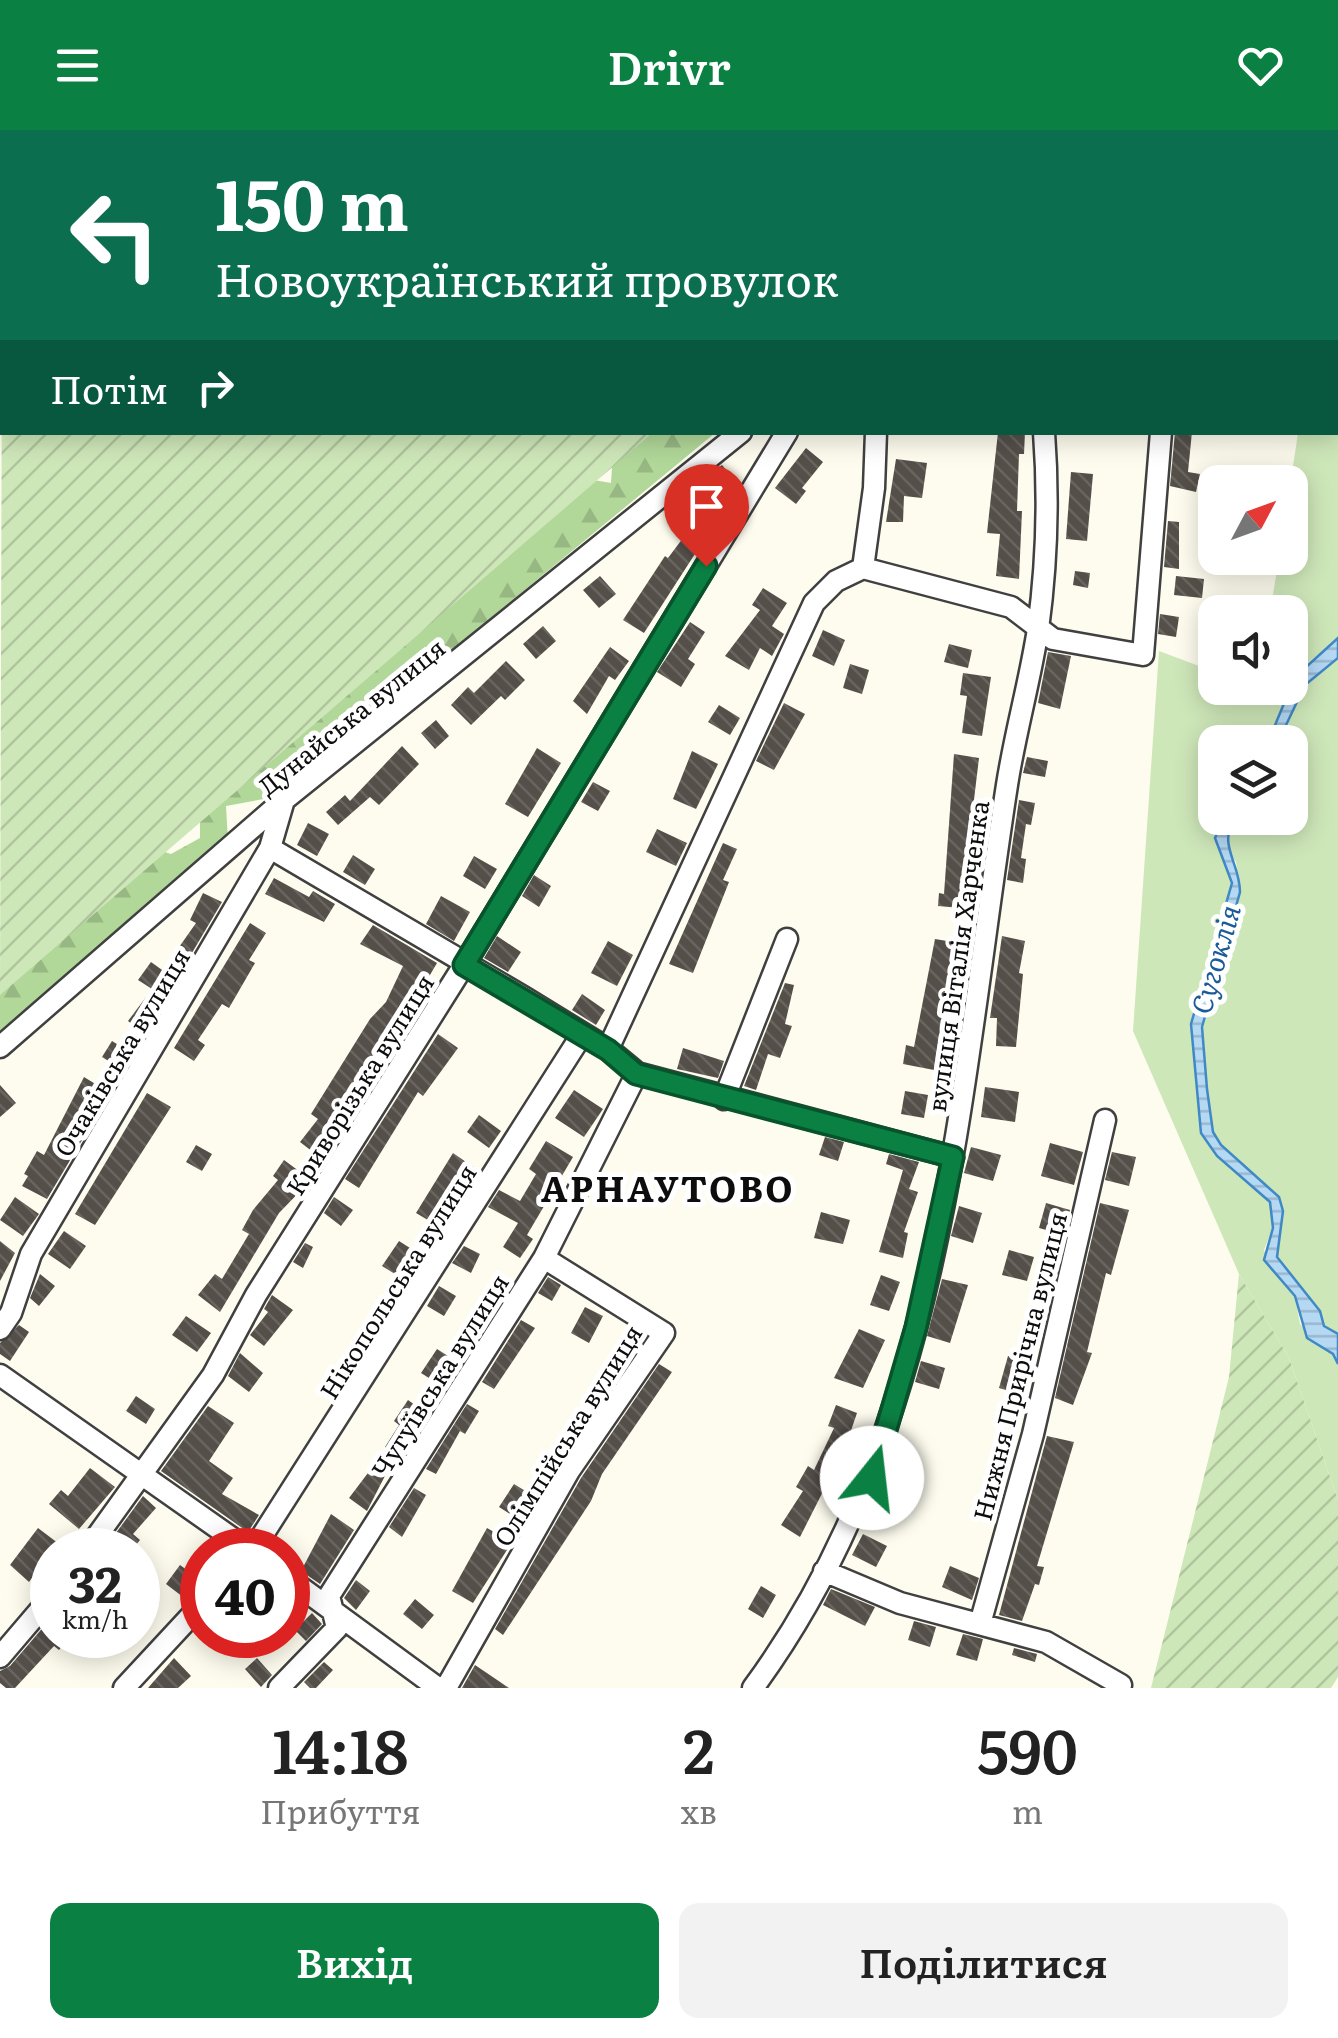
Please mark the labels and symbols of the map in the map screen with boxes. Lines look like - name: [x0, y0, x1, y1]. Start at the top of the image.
- pin: [664, 464, 749, 567]
- north arrow: [1198, 465, 1308, 575]
- street label: Дунайська вулиця: [250, 629, 452, 803]
- street label: вулиця Віталія Харченка: [917, 797, 997, 1114]
- water label: Сугоклія: [1178, 899, 1250, 1018]
- street label: Очаківська вулиця: [44, 941, 198, 1163]
- street label: Криворізька вулиця: [276, 966, 442, 1202]
- street label: Нікопольська вулиця: [310, 1156, 484, 1406]
- district label: АРНАУТОВО: [541, 1161, 795, 1213]
- street label: Нижня Прирічна вулиця: [963, 1208, 1075, 1524]
- street label: Чугуївська вулиця: [361, 1266, 517, 1484]
- street label: Олімпійська вулиця: [484, 1317, 650, 1553]
- position arrow: [820, 1426, 924, 1530]
- speed limit sign: 40: [180, 1528, 310, 1658]

